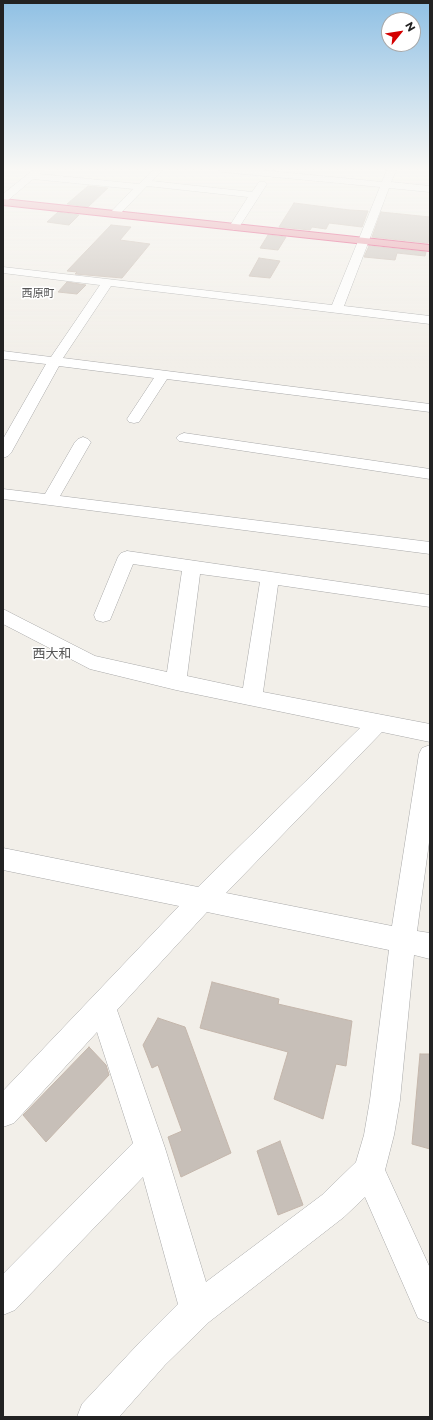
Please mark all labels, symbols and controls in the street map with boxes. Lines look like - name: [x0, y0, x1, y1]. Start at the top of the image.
- north arrow: [381, 12, 421, 52]
- text: N: [402, 19, 419, 34]
- district label: 西原町: [22, 287, 54, 301]
- district label: 西大和: [33, 646, 71, 662]

